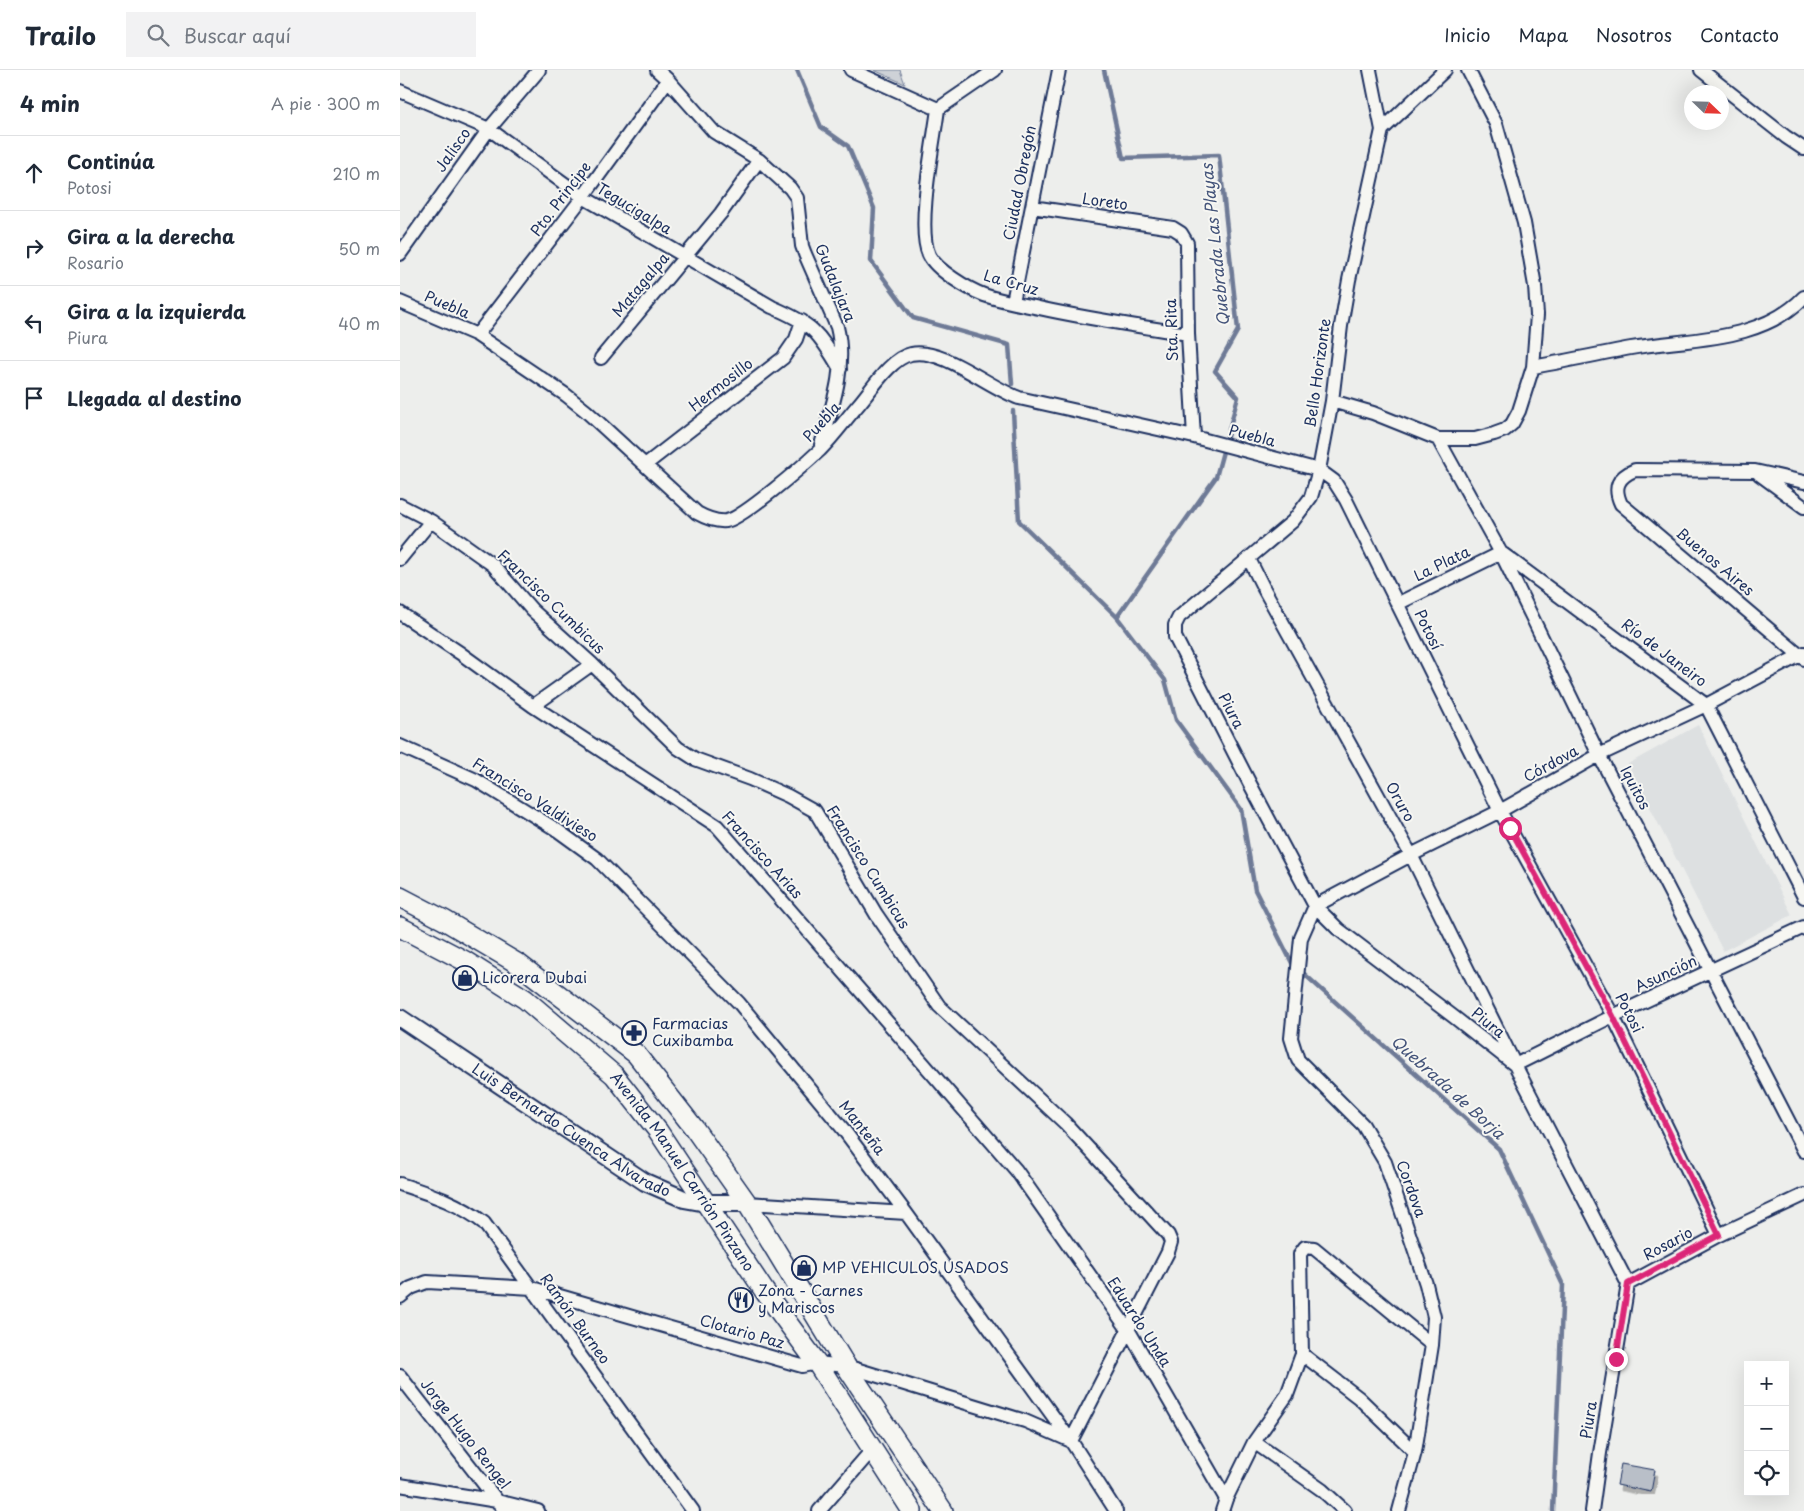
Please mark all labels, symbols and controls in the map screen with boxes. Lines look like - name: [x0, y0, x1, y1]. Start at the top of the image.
- search box: [126, 12, 476, 57]
- text: Trailo: [25, 17, 96, 53]
- icon: search: [144, 21, 172, 49]
- text: Buscar aquí: [184, 21, 291, 49]
- text: Inicio: [1444, 21, 1491, 48]
- text: Mapa: [1519, 21, 1568, 48]
- text: Nosotros: [1596, 21, 1672, 48]
- text: Contacto: [1700, 21, 1779, 48]
- north arrow: [1684, 85, 1729, 130]
- text: 4 min: [20, 87, 80, 119]
- text: A pie · 300 m: [271, 91, 380, 115]
- street label: Jalisco: [428, 122, 475, 176]
- street label: Ciudad Obregón: [996, 123, 1041, 242]
- text: Continúa: [67, 147, 155, 175]
- street label: Pto. Principe: [524, 156, 596, 240]
- icon: ahead: [20, 159, 48, 187]
- text: 210 m: [332, 161, 380, 185]
- water label: Quebrada Las Playas: [1193, 161, 1234, 327]
- text: Potosi: [67, 175, 112, 199]
- street label: Tegucigalpa: [593, 176, 678, 240]
- street label: Loreto: [1081, 186, 1130, 215]
- text: Gira a la derecha: [67, 222, 235, 250]
- icon: right: [20, 234, 48, 262]
- text: 50 m: [339, 236, 380, 260]
- street label: Gudalajara: [810, 240, 863, 326]
- street label: Matagalpa: [606, 246, 674, 321]
- text: Rosario: [67, 250, 124, 274]
- street label: La Cruz: [981, 263, 1042, 300]
- street label: Puebla: [421, 284, 475, 324]
- text: Gira a la izquierda: [67, 297, 246, 325]
- street label: Sta. Rita: [1158, 298, 1183, 362]
- icon: left: [20, 309, 48, 337]
- text: 40 m: [338, 311, 380, 335]
- street label: Bello Horizonte: [1297, 317, 1336, 429]
- text: Piura: [67, 325, 108, 349]
- street label: Hermosillo: [683, 351, 757, 416]
- icon: arrive: [20, 384, 48, 412]
- text: Llegada al destino: [67, 384, 241, 412]
- street label: Puebla: [796, 395, 846, 446]
- street label: Puebla: [1226, 417, 1279, 452]
- street label: Buenos Aires: [1672, 521, 1760, 601]
- street label: La Plata: [1409, 539, 1474, 586]
- street label: Francisco Cumbicus: [493, 543, 611, 659]
- street label: Potosí: [1410, 605, 1449, 654]
- street label: Río de Janeiro: [1617, 612, 1712, 692]
- street label: Piura: [1213, 688, 1252, 733]
- street label: Córdova: [1519, 738, 1583, 787]
- street label: Francisco Valdivieso: [469, 751, 603, 847]
- street label: Iquitos: [1615, 761, 1657, 813]
- street label: Oruro: [1381, 777, 1422, 825]
- street label: Francisco Cumbicus: [822, 800, 917, 933]
- street label: Francisco Arias: [717, 805, 809, 903]
- route start: [1499, 817, 1522, 840]
- street label: Asunción: [1631, 948, 1700, 997]
- shop icon: Licorera Dubai: [452, 965, 478, 991]
- place label: Licorera Dubai: [482, 965, 587, 988]
- street label: Potosi: [1611, 988, 1650, 1036]
- street label: Piura: [1467, 1001, 1512, 1043]
- place label: Farmacias Cuxibamba: [652, 1011, 734, 1051]
- pharmacy icon: Farmacias Cuxibamba: [621, 1020, 647, 1046]
- water label: Quebrada de Borja: [1387, 1029, 1512, 1145]
- street label: Luis Bernardo Cuenca Alvarado: [468, 1056, 675, 1202]
- street label: Avenida Manuel Carrión Pinzano: [606, 1066, 761, 1275]
- street label: Manteña: [834, 1095, 892, 1160]
- street label: Cordova: [1391, 1157, 1434, 1221]
- street label: Rosario: [1638, 1220, 1696, 1265]
- shop icon: MP VEHICULOS USADOS: [791, 1255, 817, 1281]
- place label: MP VEHICULOS USADOS: [822, 1255, 1009, 1278]
- street label: Ramón Burneo: [535, 1268, 617, 1368]
- street label: Eduardo Unda: [1103, 1272, 1178, 1371]
- place label: Zona - Carnes y Mariscos: [758, 1278, 863, 1318]
- restaurant icon: Zona - Carnes y Mariscos: [728, 1287, 754, 1313]
- street label: Clotario Paz: [697, 1308, 787, 1354]
- route end: [1605, 1348, 1628, 1371]
- map controls: [1744, 1361, 1789, 1496]
- button: +: [1744, 1361, 1789, 1406]
- street label: Jorge Hugo Rengel: [416, 1373, 517, 1493]
- street label: Piura: [1573, 1398, 1602, 1440]
- button: −: [1744, 1406, 1789, 1451]
- button: locate: [1744, 1451, 1789, 1496]

